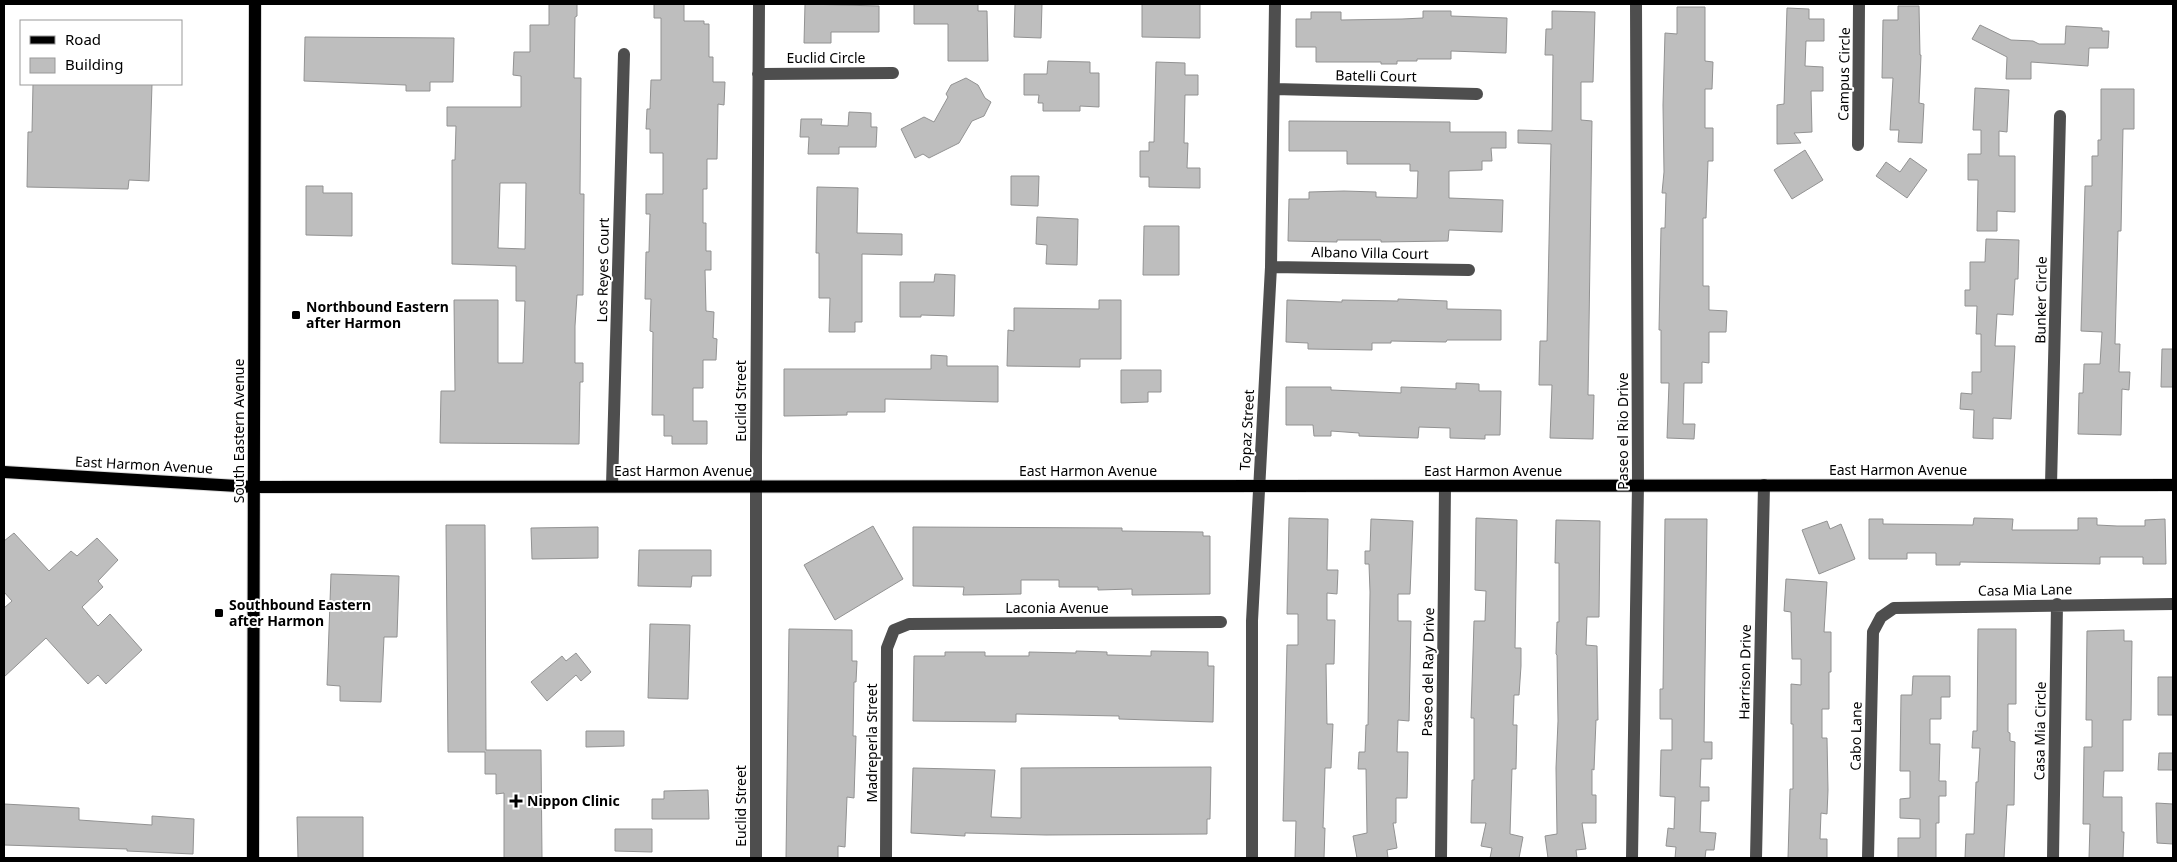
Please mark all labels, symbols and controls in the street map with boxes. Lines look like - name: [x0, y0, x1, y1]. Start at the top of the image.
- legend: [20, 20, 182, 85]
- street label: Campus Circle: [1833, 27, 1854, 121]
- text: Road: [65, 29, 101, 49]
- street label: Euclid Circle: [787, 48, 866, 67]
- text: Building: [65, 54, 123, 74]
- street label: Batelli Court: [1335, 65, 1417, 86]
- street label: Los Reyes Court: [592, 217, 613, 322]
- street label: Albano Villa Court: [1311, 242, 1429, 263]
- street label: Bunker Circle: [2030, 256, 2051, 344]
- place label: Northbound Eastern after Harmon: [306, 297, 449, 332]
- marker: Northbound Eastern after Harmon: [290, 309, 302, 321]
- street label: South Eastern Avenue: [229, 359, 248, 503]
- street label: Euclid Street: [731, 360, 750, 442]
- street label: Paseo el Rio Drive: [1613, 372, 1632, 490]
- street label: Topaz Street: [1235, 389, 1258, 471]
- street label: East Harmon Avenue: [75, 451, 214, 478]
- street label: East Harmon Avenue: [1829, 460, 1967, 479]
- street label: East Harmon Avenue: [614, 461, 752, 480]
- street label: East Harmon Avenue: [1019, 461, 1157, 480]
- street label: East Harmon Avenue: [1424, 461, 1562, 480]
- street label: Casa Mia Lane: [1978, 579, 2072, 600]
- place label: Southbound Eastern after Harmon: [229, 595, 371, 630]
- street label: Laconia Avenue: [1005, 598, 1109, 617]
- marker: Southbound Eastern after Harmon: [213, 607, 225, 619]
- street label: Paseo del Ray Drive: [1417, 607, 1438, 737]
- street label: Harrison Drive: [1734, 624, 1755, 720]
- street label: Casa Mia Circle: [2029, 681, 2050, 781]
- street label: Madreperla Street: [862, 683, 881, 803]
- street label: Cabo Lane: [1845, 701, 1866, 771]
- street label: Euclid Street: [731, 765, 750, 847]
- place label: Nippon Clinic: [527, 791, 620, 810]
- marker: Nippon Clinic: [509, 794, 523, 808]

